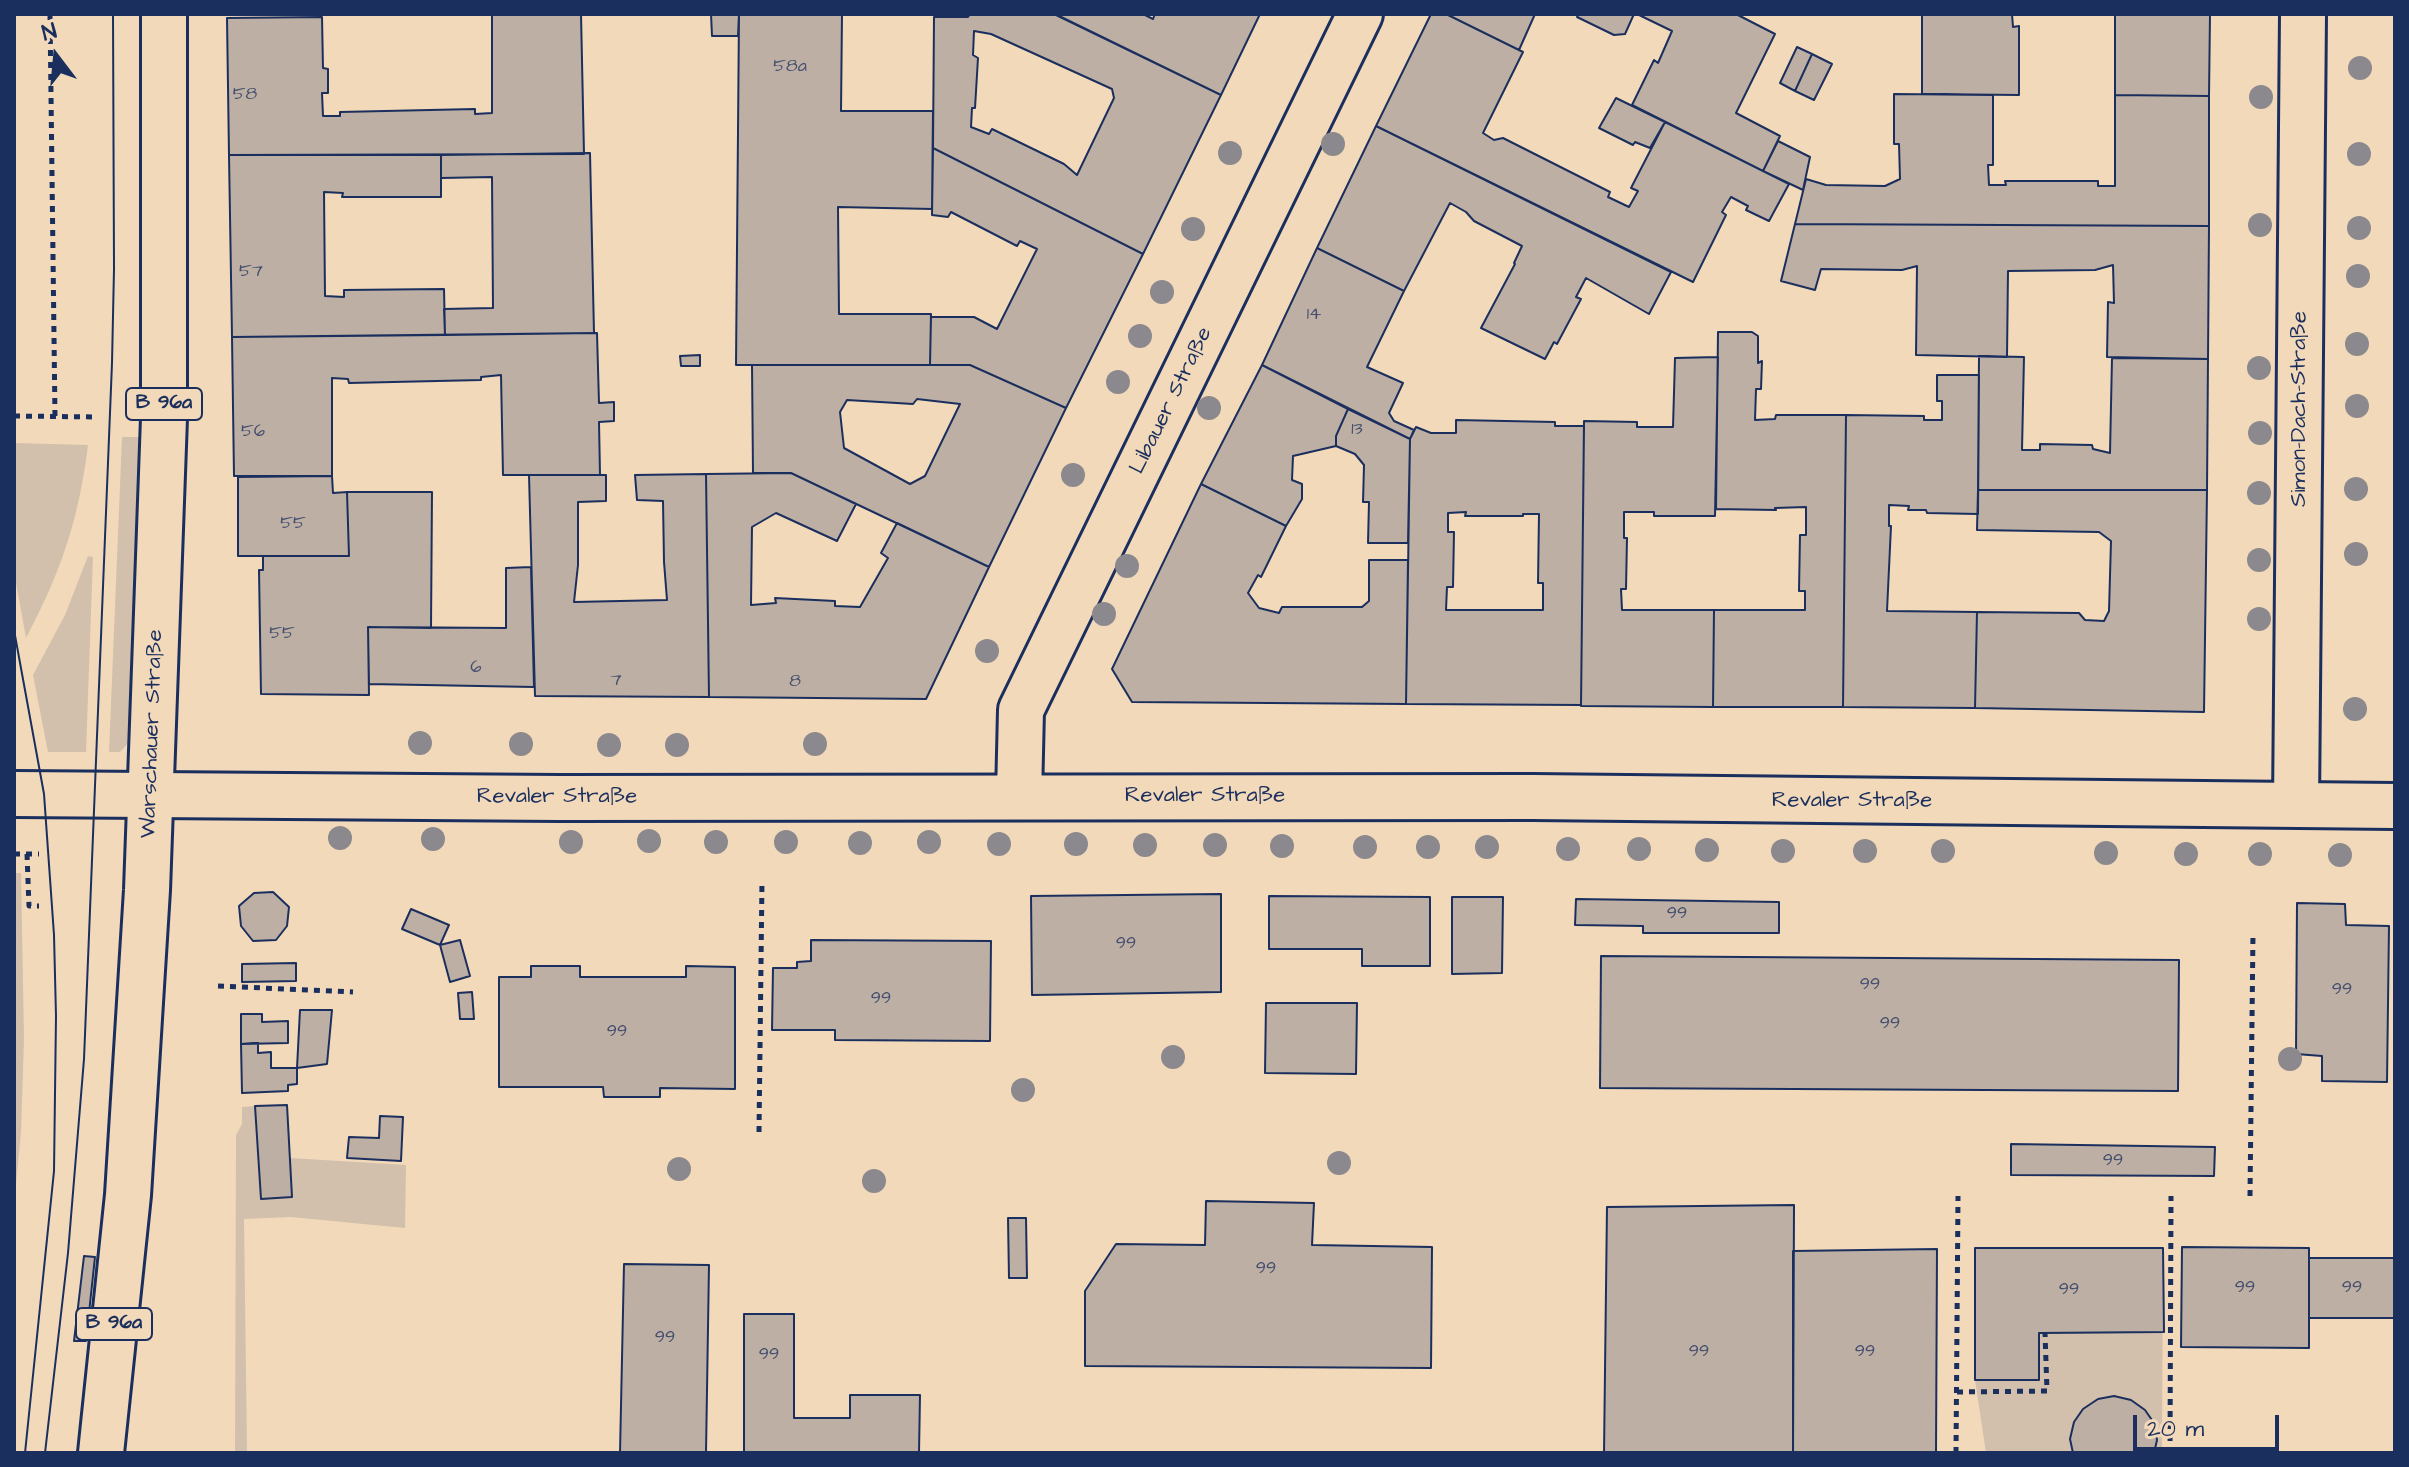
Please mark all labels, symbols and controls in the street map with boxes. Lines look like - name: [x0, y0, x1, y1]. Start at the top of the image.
- north arrow: [16, 16, 96, 96]
- text: N: [38, 16, 60, 49]
- house number: 58a: [773, 56, 807, 78]
- house number: 58: [233, 84, 257, 106]
- house number: 57: [239, 261, 263, 283]
- house number: 14: [1307, 304, 1321, 326]
- street label: Simon-Dach-Straße: [2287, 311, 2313, 507]
- street label: Libauer Straße: [1125, 323, 1219, 479]
- road number: B 96a: [126, 388, 202, 420]
- house number: 13: [1351, 419, 1363, 441]
- house number: 56: [241, 421, 265, 443]
- house number: 55: [280, 513, 306, 535]
- house number: 55: [269, 623, 295, 645]
- street label: Warschauer Straße: [136, 629, 170, 839]
- house number: 6: [470, 657, 482, 679]
- house number: 7: [610, 670, 622, 692]
- house number: 8: [789, 671, 801, 693]
- street label: Revaler Straße: [1125, 783, 1285, 809]
- street label: Revaler Straße: [477, 784, 637, 810]
- street label: Revaler Straße: [1772, 788, 1932, 814]
- house number: 99: [1667, 903, 1687, 925]
- house number: 99: [1116, 933, 1136, 955]
- house number: 99: [1860, 974, 1880, 996]
- house number: 99: [2332, 979, 2352, 1001]
- house number: 99: [871, 988, 891, 1010]
- house number: 99: [1880, 1013, 1900, 1035]
- house number: 99: [607, 1021, 627, 1043]
- house number: 99: [2103, 1150, 2123, 1172]
- house number: 99: [1256, 1258, 1276, 1280]
- house number: 99: [2235, 1277, 2255, 1299]
- house number: 99: [2342, 1277, 2362, 1299]
- house number: 99: [2059, 1279, 2079, 1301]
- road number: B 96a: [76, 1308, 152, 1340]
- house number: 99: [655, 1327, 675, 1349]
- house number: 99: [1689, 1341, 1709, 1363]
- house number: 99: [1855, 1341, 1875, 1363]
- house number: 99: [759, 1344, 779, 1366]
- scale bar: [2137, 1399, 2283, 1449]
- text: 20 m: [2147, 1412, 2204, 1446]

